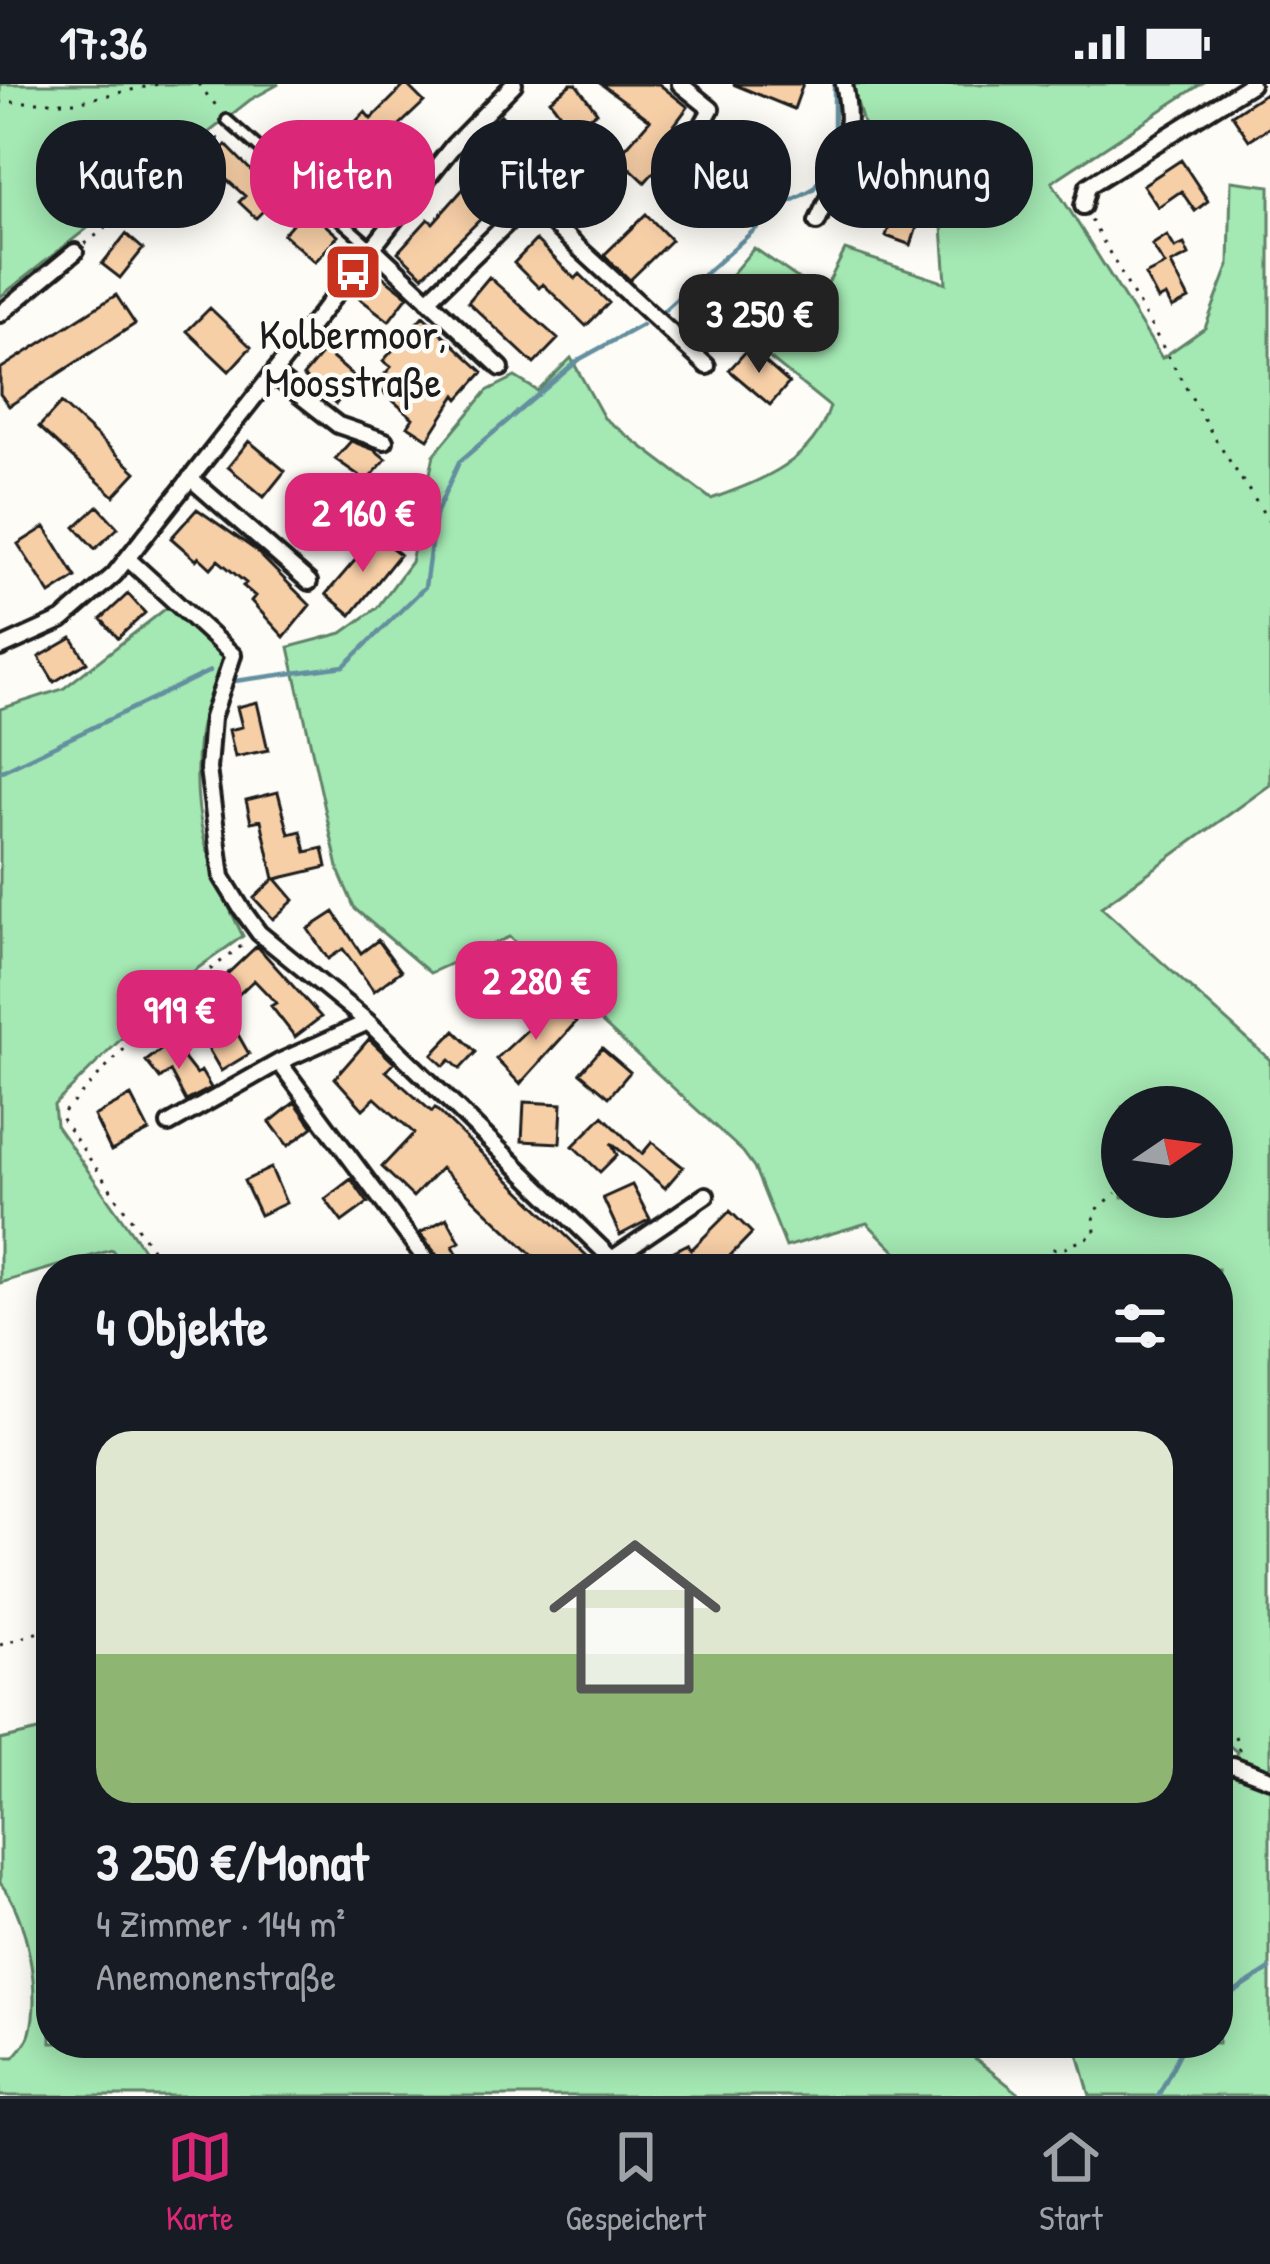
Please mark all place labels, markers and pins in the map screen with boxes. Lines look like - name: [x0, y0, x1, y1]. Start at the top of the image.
- bus stop icon: Kolbermoor, Moosstraße: [322, 241, 384, 303]
- pin: 3 250 €: [648, 274, 870, 376]
- place label: Kolbermoor, Moosstraße: [259, 305, 447, 410]
- pin: 2 160 €: [252, 473, 474, 575]
- pin: 2 280 €: [425, 941, 647, 1043]
- pin: 919 €: [95, 970, 263, 1072]

